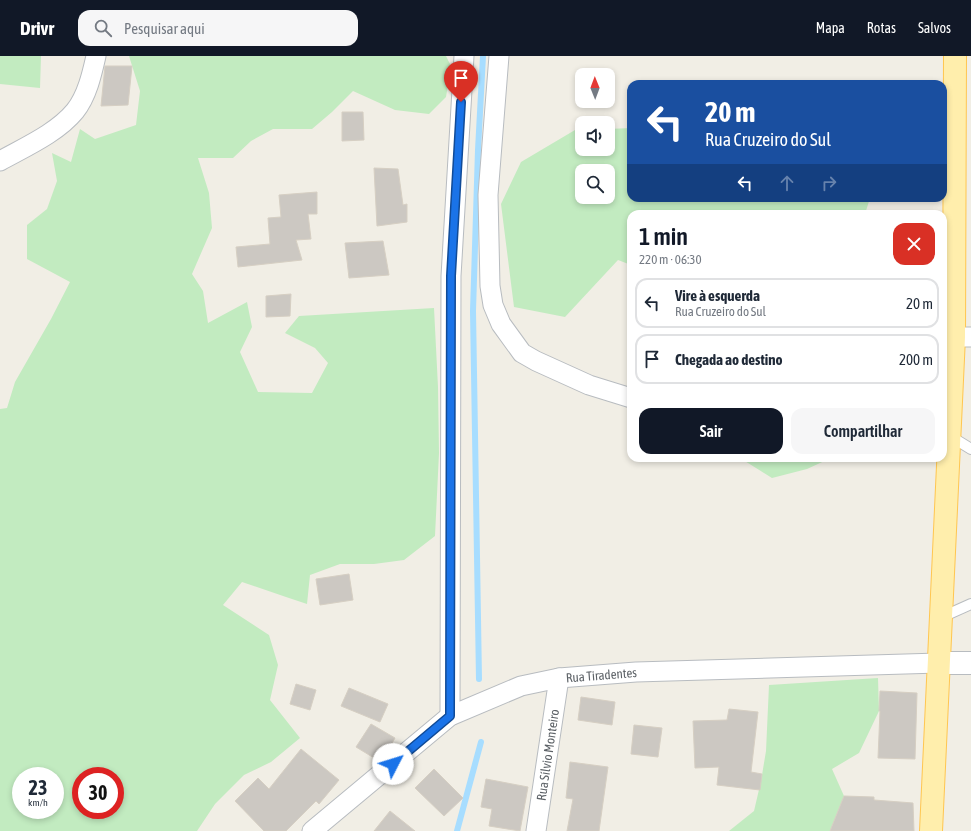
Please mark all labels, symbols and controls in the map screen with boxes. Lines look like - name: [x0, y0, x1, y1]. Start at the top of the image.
- search box: [78, 10, 358, 46]
- text: Drivr: [20, 17, 54, 39]
- icon: search: [92, 17, 114, 39]
- text: Pesquisar aqui: [124, 20, 205, 37]
- text: Mapa: [816, 20, 845, 36]
- text: Rotas: [867, 20, 896, 36]
- text: Salvos: [918, 20, 951, 36]
- pin: [444, 61, 478, 102]
- icon: arrive: [450, 67, 472, 89]
- north arrow: [575, 68, 615, 108]
- map controls: [575, 68, 615, 204]
- icon: left: [639, 96, 691, 148]
- text: 20 m: [705, 96, 755, 128]
- button: sound: [575, 116, 615, 156]
- text: Rua Cruzeiro do Sul: [705, 129, 831, 150]
- button: search: [575, 164, 615, 204]
- icon: left: [734, 172, 756, 194]
- icon: ahead: [776, 172, 798, 194]
- icon: right: [818, 172, 840, 194]
- text: 1 min: [639, 223, 688, 250]
- button: close: [893, 223, 935, 265]
- text: 220 m · 06:30: [639, 252, 702, 267]
- text: Vire à esquerda: [675, 287, 760, 304]
- icon: left: [641, 292, 663, 314]
- text: 20 m: [906, 295, 933, 312]
- text: Rua Cruzeiro do Sul: [675, 304, 766, 319]
- icon: arrive: [641, 348, 663, 370]
- text: Chegada ao destino: [675, 351, 783, 368]
- text: 200 m: [899, 351, 933, 368]
- button: Sair: [639, 408, 783, 454]
- button: Compartilhar: [791, 408, 935, 454]
- street label: Rua Tiradentes: [565, 665, 638, 685]
- street label: Rua Sílvio Monteiro: [534, 708, 562, 802]
- position arrow: [372, 743, 414, 785]
- speed limit sign: 30: [72, 767, 124, 819]
- text: 23: [29, 776, 47, 799]
- text: km/h: [28, 797, 48, 808]

